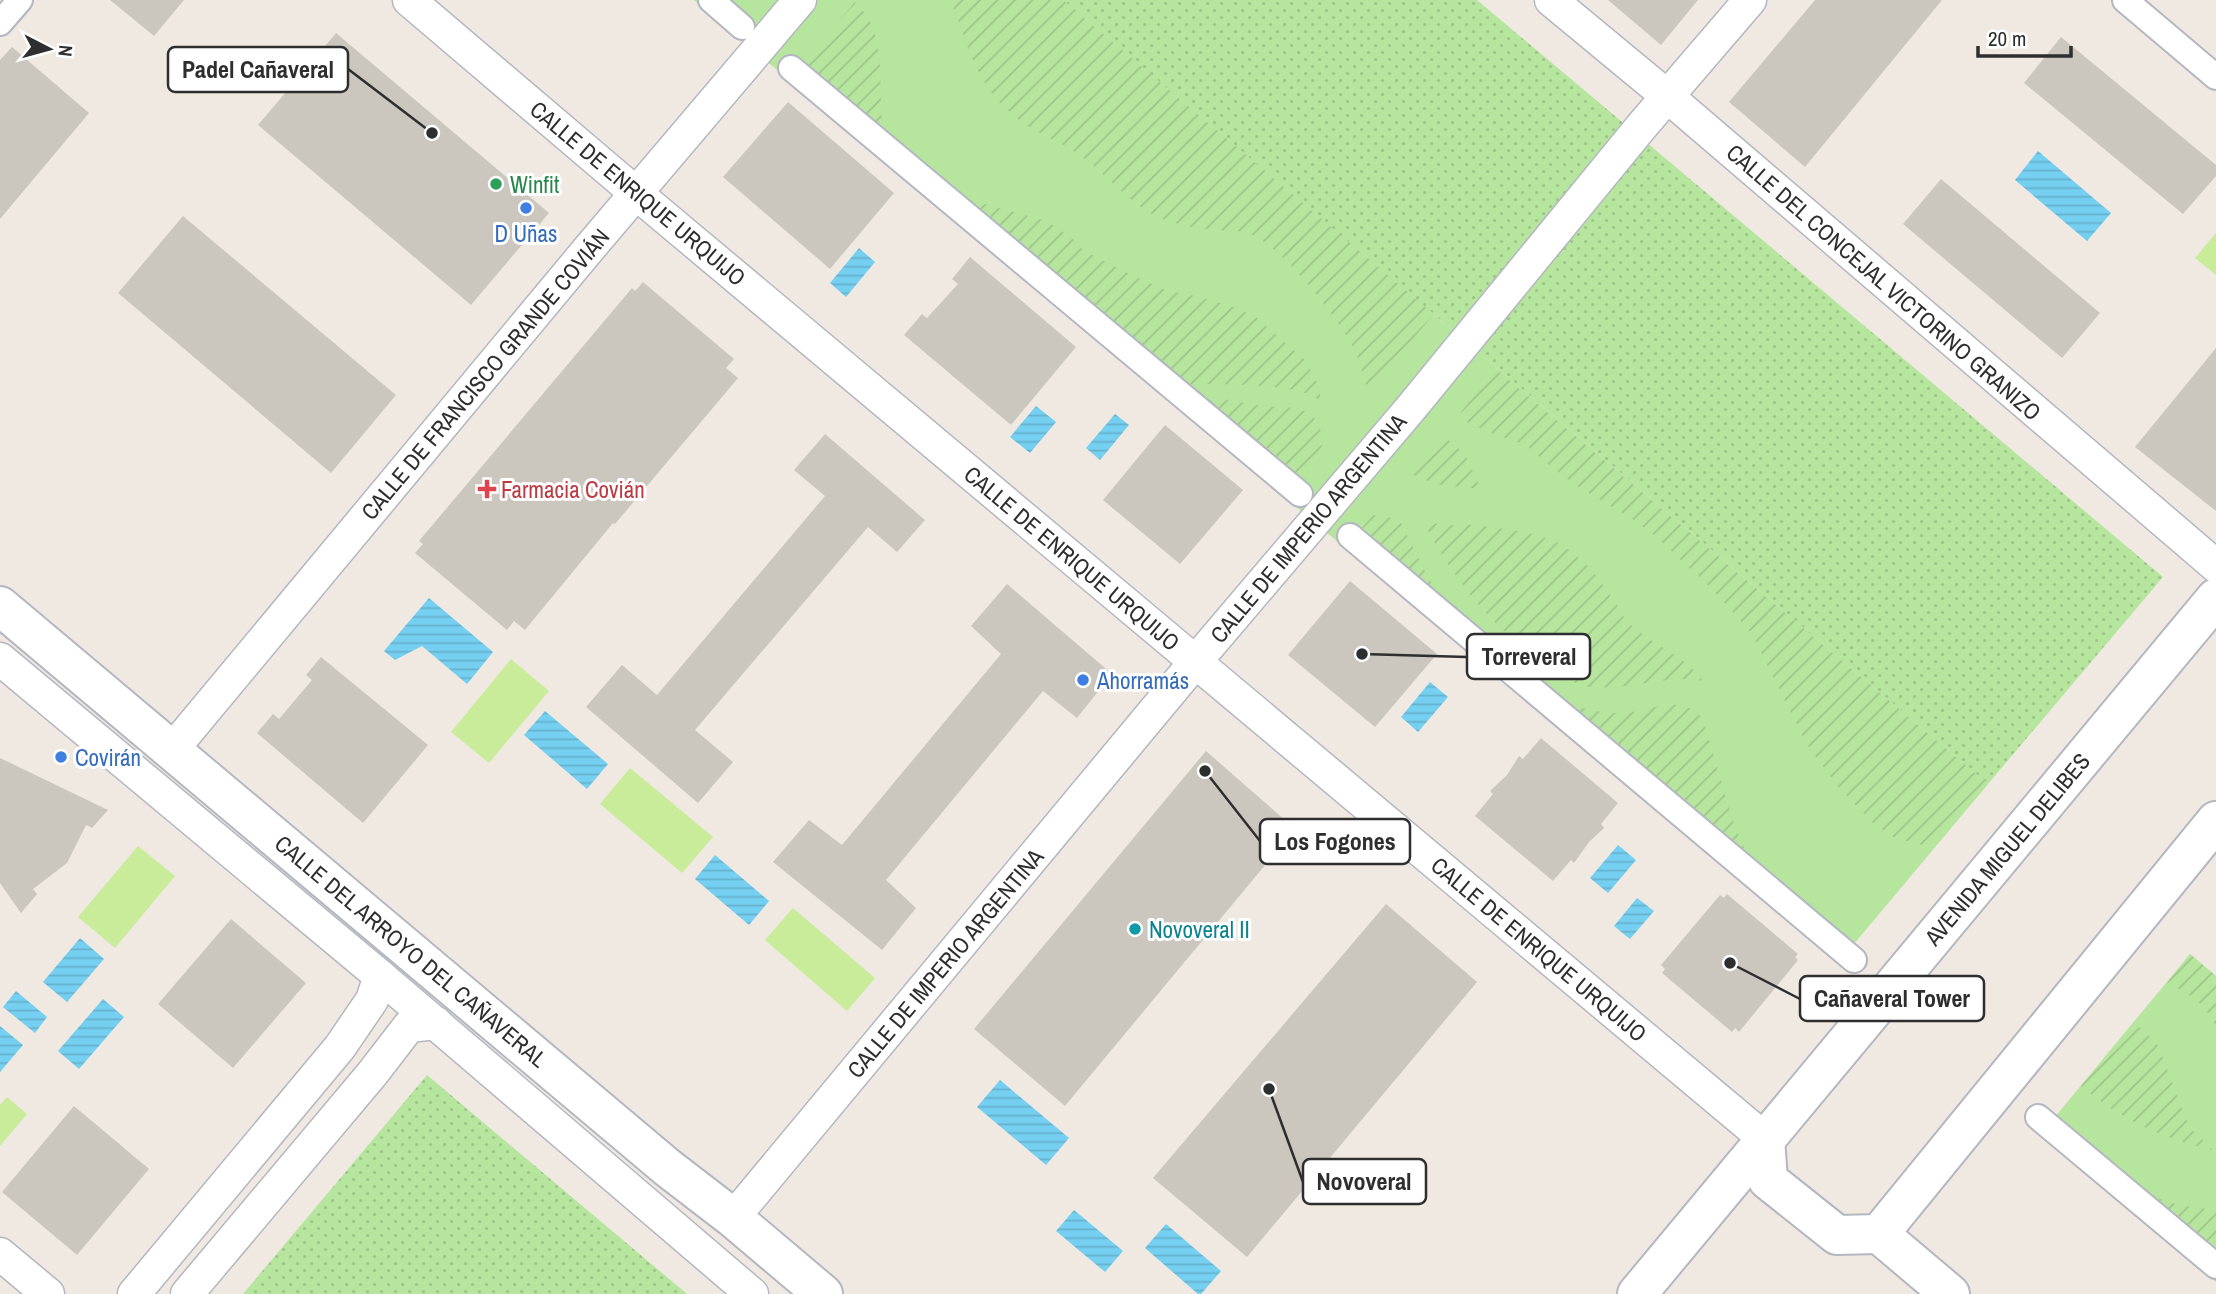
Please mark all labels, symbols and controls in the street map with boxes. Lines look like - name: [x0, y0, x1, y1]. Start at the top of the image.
- north arrow: [14, 14, 84, 84]
- scale bar: [1978, 14, 2071, 58]
- text: 20 m: [1988, 24, 2026, 53]
- text: N: [52, 44, 79, 58]
- callout: Padel Cañaveral: [168, 47, 348, 92]
- text: Padel Cañaveral: [182, 53, 334, 85]
- street label: CALLE DE ENRIQUE URQUIJO: [524, 94, 752, 292]
- street label: CALLE DEL CONCEJAL VICTORINO GRANIZO: [1720, 137, 2048, 427]
- place label: Winfit: [510, 169, 559, 200]
- marker: Winfit: [488, 176, 504, 192]
- marker: D Uñas: [518, 200, 534, 216]
- place label: D Uñas: [495, 218, 557, 249]
- street label: CALLE DE FRANCISCO GRANDE COVIÁN: [354, 222, 616, 526]
- street label: CALLE DE IMPERIO ARGENTINA: [1203, 407, 1413, 649]
- street label: CALLE DE ENRIQUE URQUIJO: [958, 459, 1186, 657]
- place label: Farmacia Covián: [501, 474, 645, 505]
- marker: Farmacia Covián: [479, 481, 495, 497]
- callout: Torreveral: [1467, 634, 1590, 679]
- text: Torreveral: [1482, 640, 1576, 672]
- place label: Ahorramás: [1096, 665, 1189, 696]
- marker: Ahorramás: [1075, 672, 1091, 688]
- place label: Covirán: [75, 742, 141, 773]
- street label: AVENIDA MIGUEL DELIBES: [1917, 746, 2097, 952]
- marker: Covirán: [53, 749, 69, 765]
- callout: Los Fogones: [1260, 819, 1410, 864]
- text: Los Fogones: [1274, 825, 1396, 857]
- street label: CALLE DEL ARROYO DEL CAÑAVERAL: [268, 828, 554, 1074]
- street label: CALLE DE IMPERIO ARGENTINA: [840, 842, 1050, 1084]
- street label: CALLE DE ENRIQUE URQUIJO: [1425, 850, 1653, 1048]
- place label: Novoveral II: [1149, 914, 1250, 945]
- marker: Novoveral II: [1127, 921, 1143, 937]
- callout: Cañaveral Tower: [1800, 976, 1984, 1021]
- text: Cañaveral Tower: [1814, 982, 1970, 1014]
- callout: Novoveral: [1303, 1159, 1426, 1204]
- text: Novoveral: [1316, 1165, 1412, 1197]

